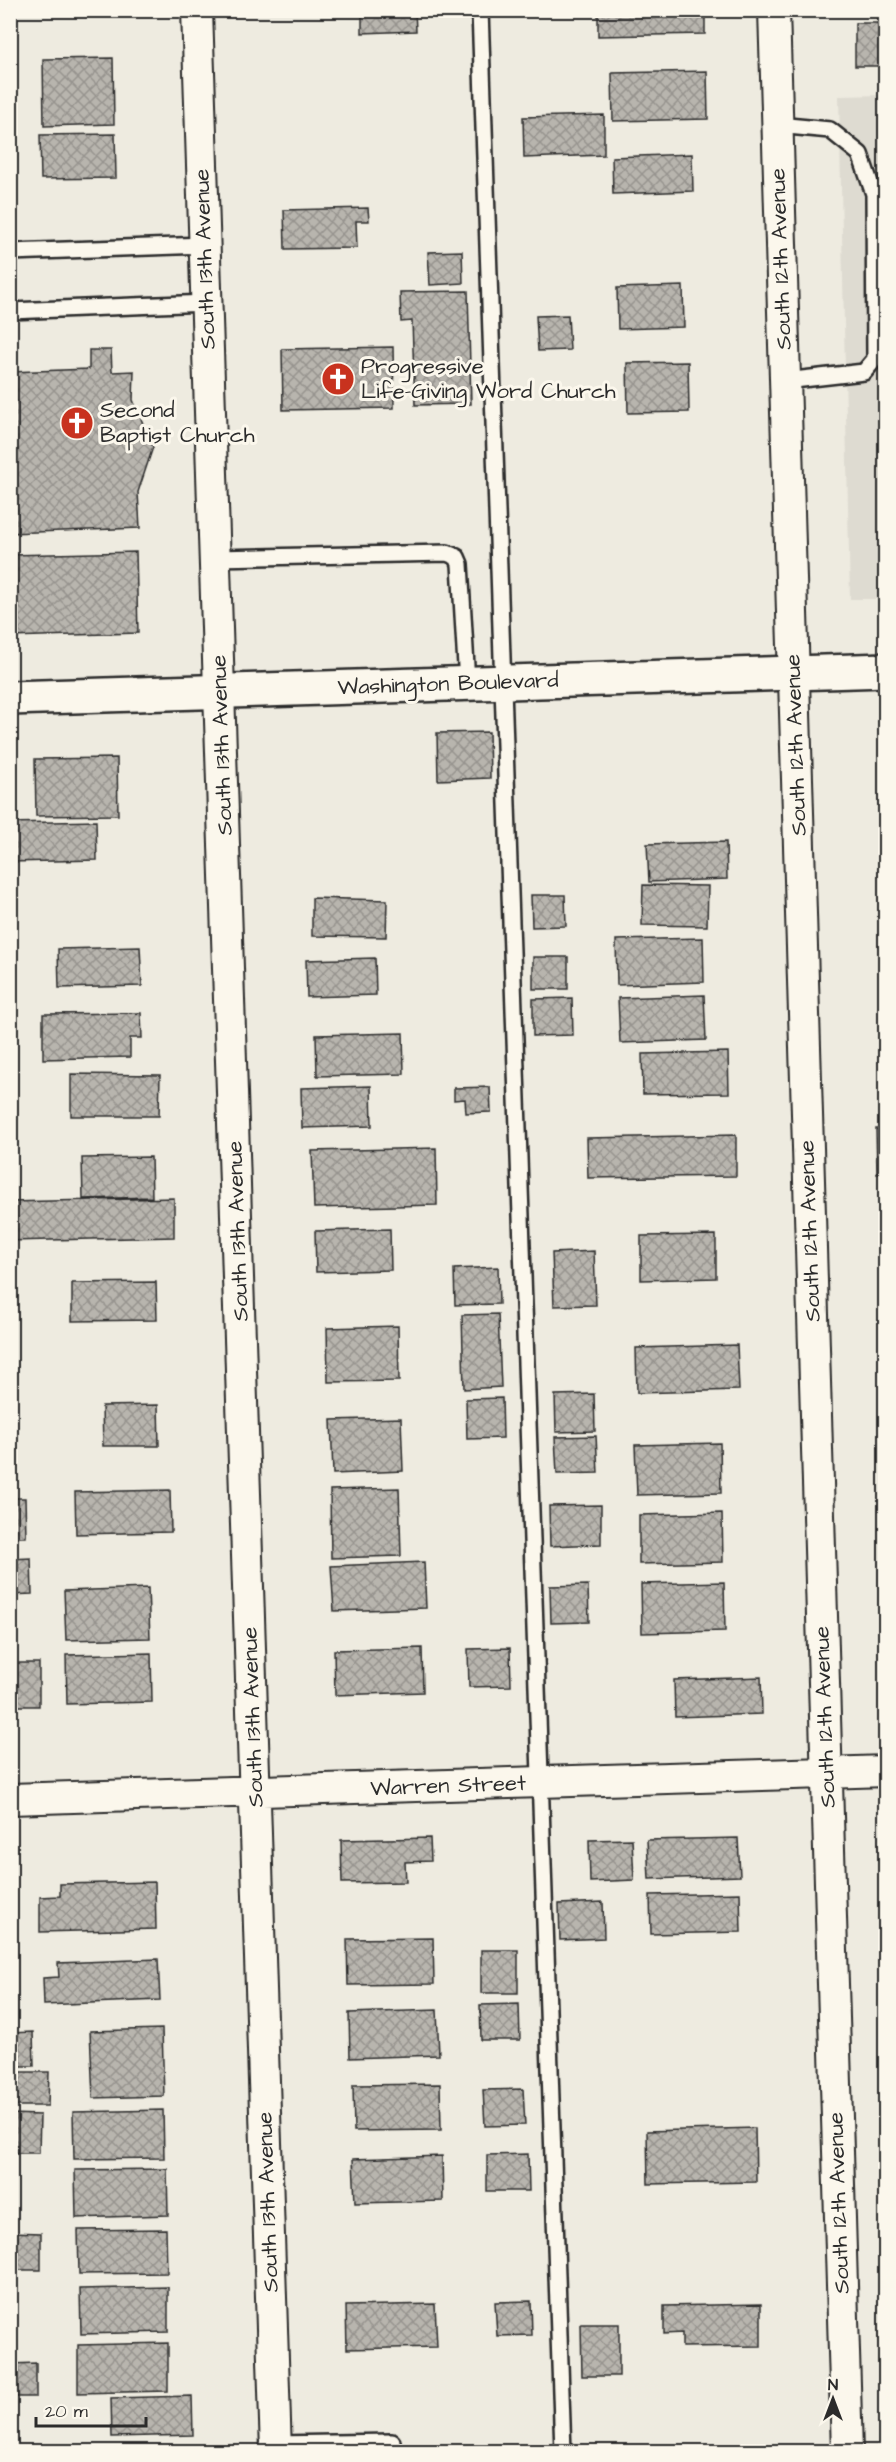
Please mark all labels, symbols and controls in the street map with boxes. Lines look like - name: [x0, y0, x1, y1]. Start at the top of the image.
- street label: South 13th Avenue: [186, 168, 224, 350]
- street label: South 12th Avenue: [762, 168, 800, 350]
- place label: Progressive Life-Giving Word Church: [361, 351, 616, 408]
- church icon: Progressive Life-Giving Word Church: [320, 361, 356, 397]
- place label: Second Baptist Church: [100, 395, 255, 451]
- church icon: Second Baptist Church: [59, 405, 95, 441]
- street label: South 13th Avenue: [203, 654, 241, 836]
- street label: South 12th Avenue: [777, 654, 815, 836]
- street label: Washington Boulevard: [337, 665, 559, 704]
- street label: South 13th Avenue: [219, 1140, 257, 1322]
- street label: South 12th Avenue: [791, 1140, 829, 1322]
- street label: South 13th Avenue: [234, 1626, 272, 1808]
- street label: South 12th Avenue: [806, 1626, 844, 1808]
- street label: Warren Street: [370, 1768, 526, 1804]
- street label: South 13th Avenue: [249, 2111, 287, 2293]
- street label: South 12th Avenue: [820, 2112, 858, 2294]
- north arrow: [803, 2369, 863, 2429]
- text: N: [828, 2374, 838, 2396]
- scale bar: [36, 2390, 146, 2428]
- text: 20 m: [45, 2399, 88, 2424]

